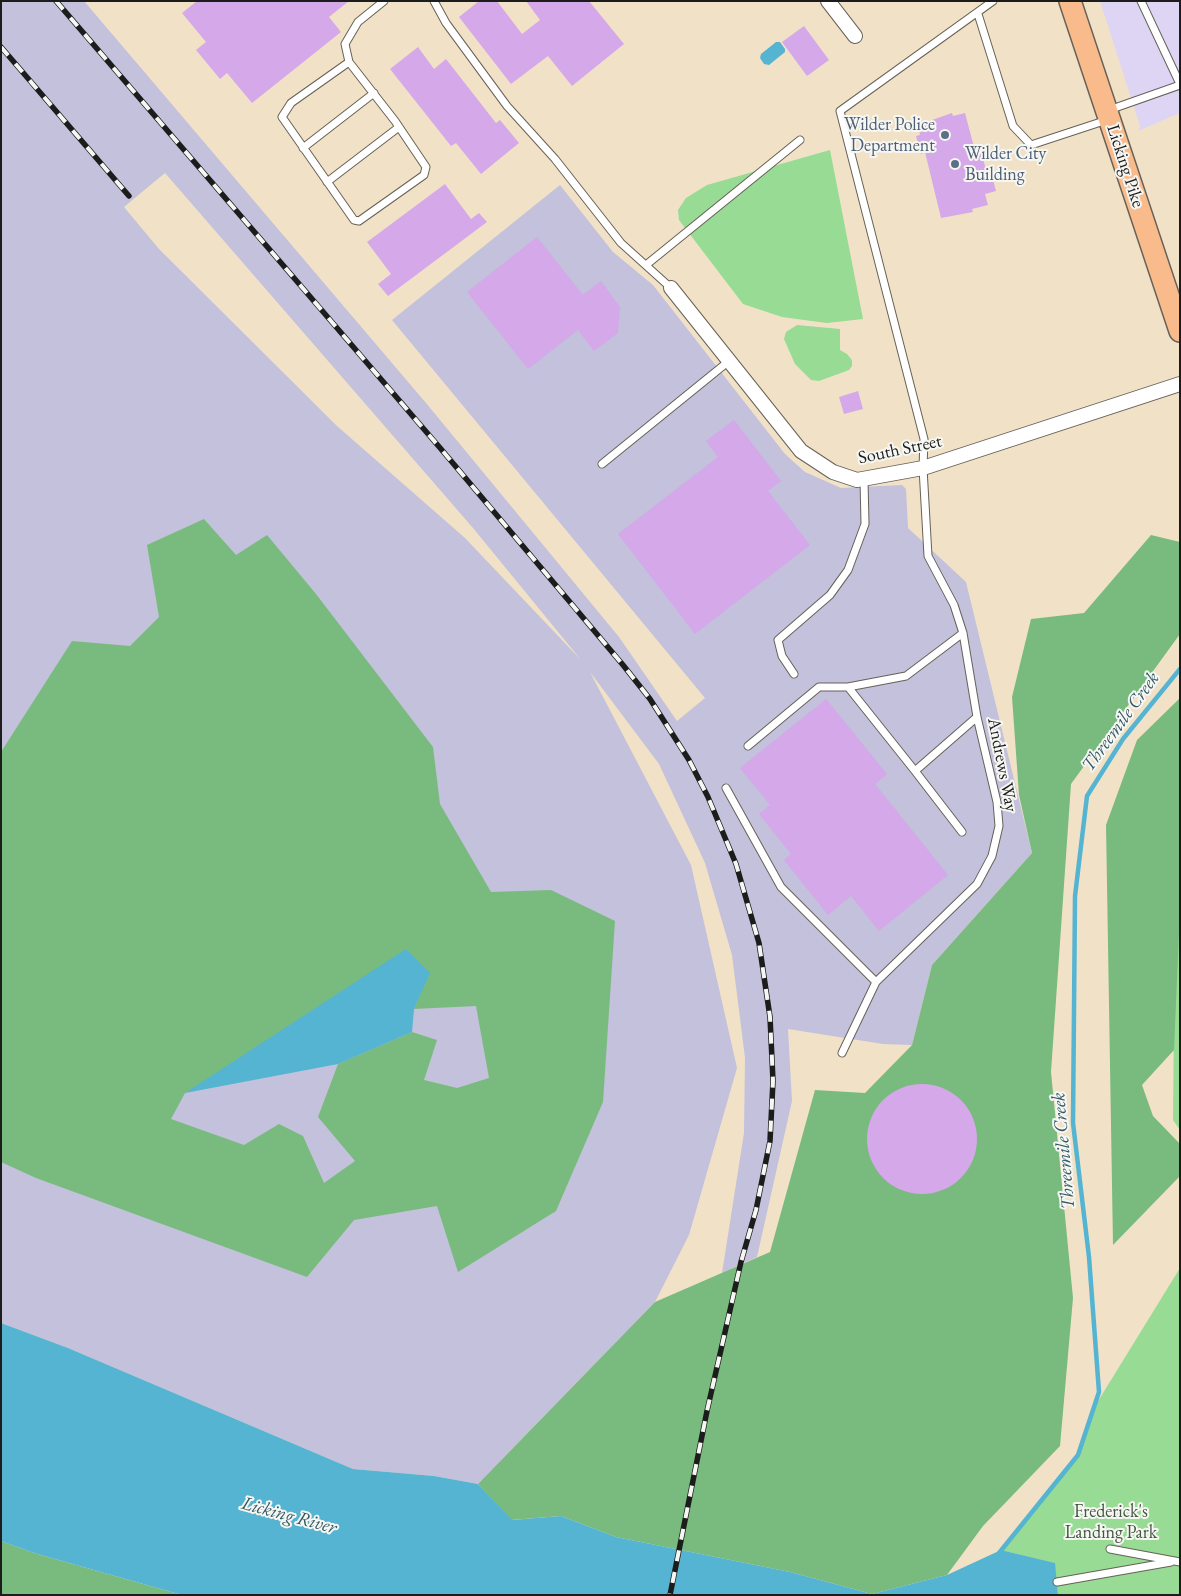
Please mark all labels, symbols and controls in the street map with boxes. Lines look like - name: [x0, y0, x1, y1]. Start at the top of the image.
- place label: Wilder Police Department: [844, 114, 935, 156]
- street label: Licking Pike: [1101, 122, 1149, 210]
- marker: Wilder Police Department: [939, 129, 951, 141]
- place label: Wilder City Building: [965, 143, 1046, 186]
- marker: Wilder City Building: [949, 158, 961, 170]
- street label: South Street: [856, 431, 944, 469]
- water label: Threemile Creek: [1077, 668, 1165, 776]
- street label: Andrews Way: [982, 716, 1022, 814]
- water label: Threemile Creek: [1048, 1092, 1080, 1210]
- water label: Licking River: [239, 1492, 339, 1540]
- park label: Frederick's Landing Park: [1065, 1501, 1157, 1544]

